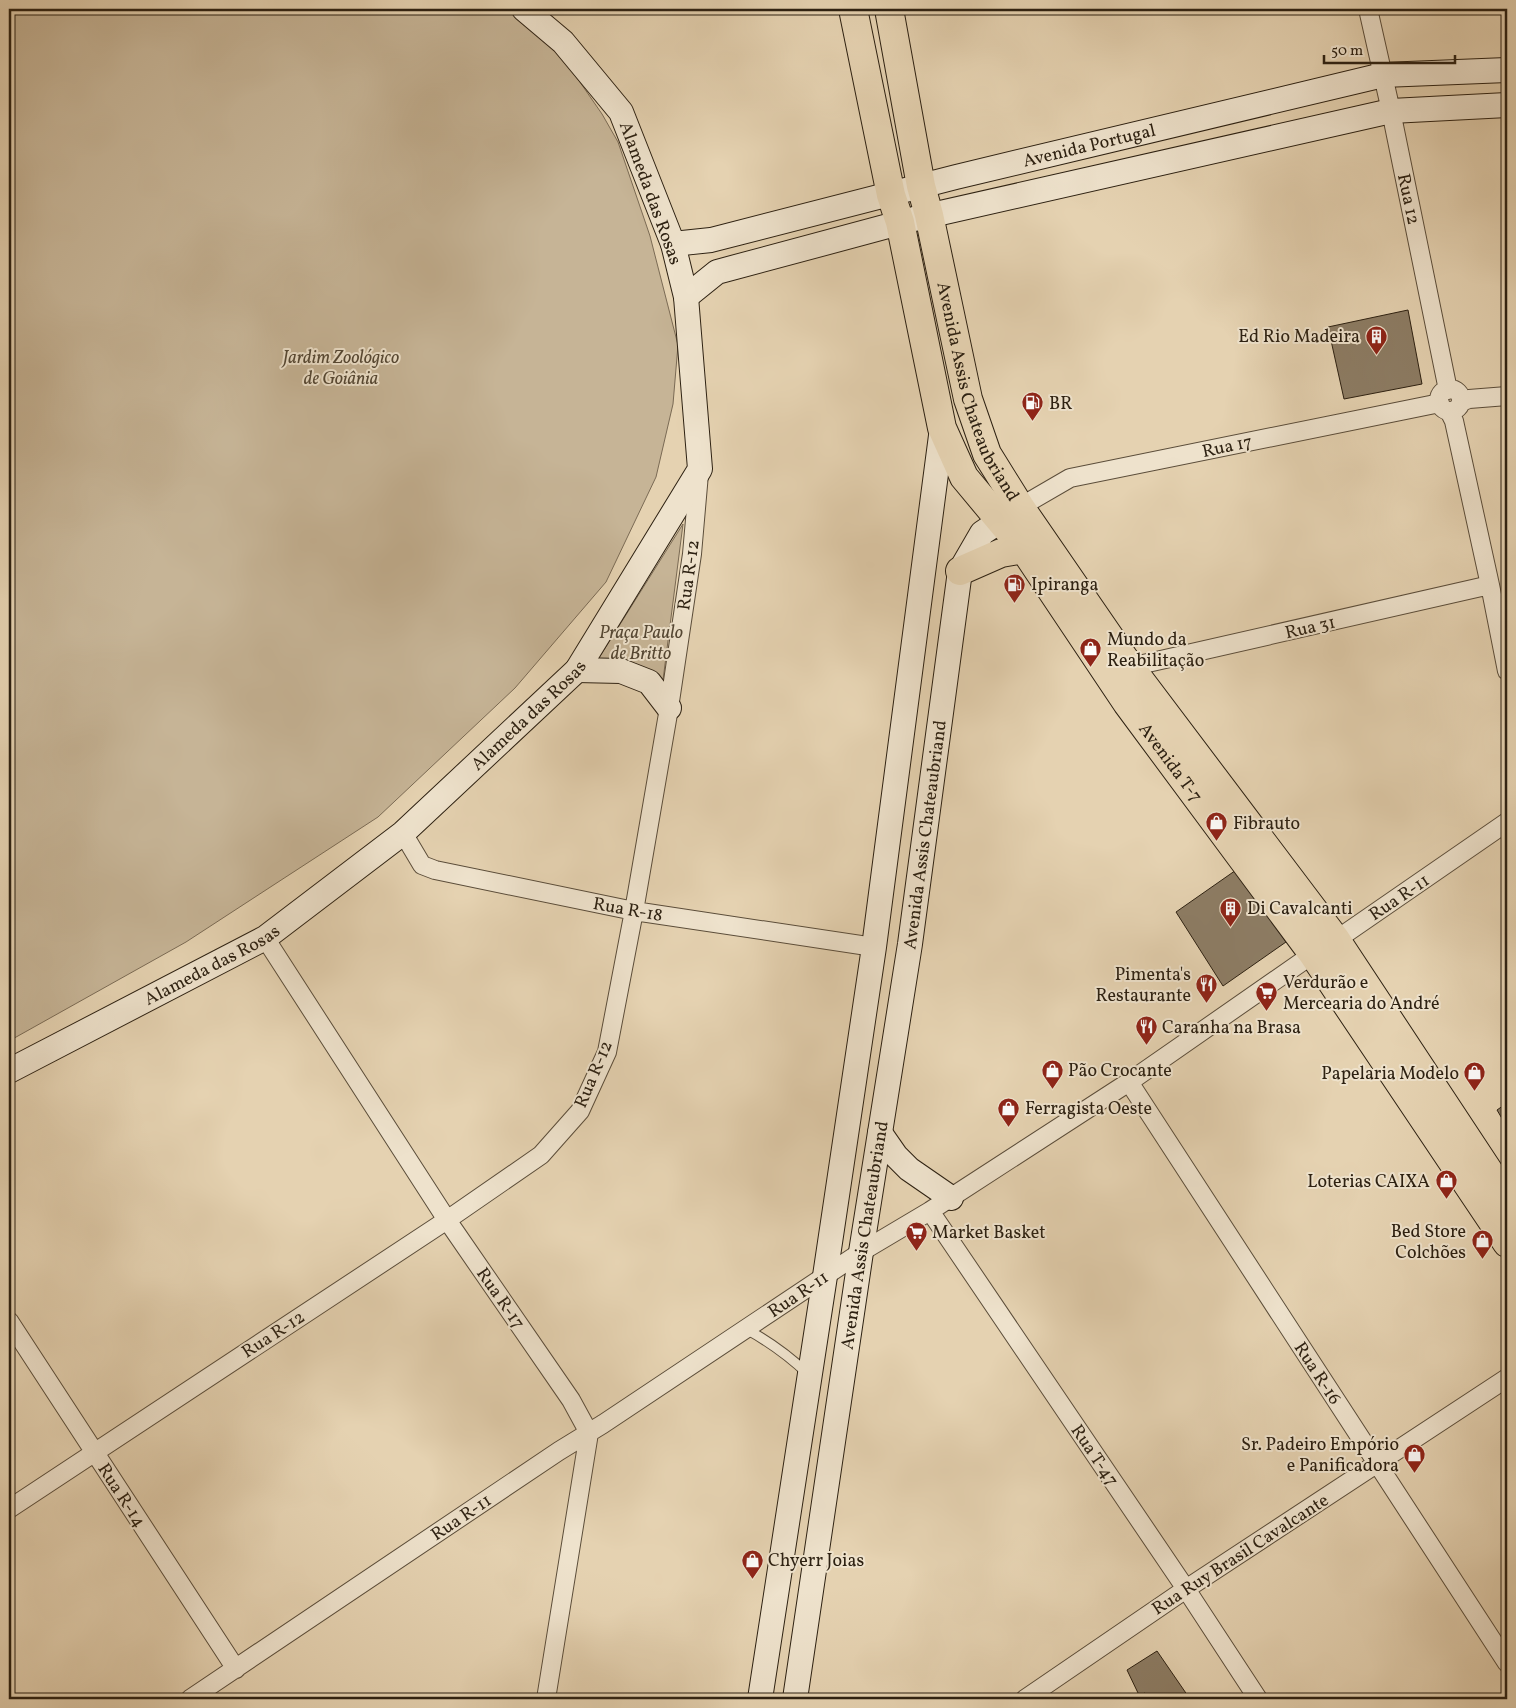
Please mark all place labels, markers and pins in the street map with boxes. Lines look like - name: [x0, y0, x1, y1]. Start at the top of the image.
- building icon: Ed Rio Madeira: [1364, 324, 1388, 355]
- place label: Ed Rio Madeira: [1238, 325, 1360, 350]
- fuel station icon: BR: [1021, 391, 1045, 422]
- place label: BR: [1049, 392, 1073, 417]
- fuel station icon: Ipiranga: [1003, 572, 1027, 603]
- place label: Ipiranga: [1031, 573, 1099, 598]
- place label: Mundo da Reabilitação: [1107, 628, 1204, 674]
- shop icon: Mundo da Reabilitação: [1079, 637, 1103, 668]
- shop icon: Fibrauto: [1205, 811, 1229, 842]
- place label: Fibrauto: [1233, 812, 1300, 837]
- building icon: Di Cavalcanti: [1219, 896, 1243, 927]
- place label: Di Cavalcanti: [1247, 897, 1353, 922]
- place label: Pimenta's Restaurante: [1095, 963, 1191, 1009]
- place label: Verdurão e Mercearia do André: [1283, 971, 1440, 1017]
- restaurant icon: Pimenta's Restaurante: [1195, 972, 1219, 1003]
- supermarket icon: Verdurão e Mercearia do André: [1255, 980, 1279, 1011]
- restaurant icon: Caranha na Brasa: [1134, 1015, 1158, 1046]
- place label: Caranha na Brasa: [1162, 1016, 1301, 1041]
- shop icon: Pão Crocante: [1040, 1058, 1064, 1089]
- place label: Pão Crocante: [1068, 1059, 1172, 1084]
- shop icon: Papelaria Modelo: [1463, 1061, 1487, 1092]
- place label: Papelaria Modelo: [1321, 1062, 1459, 1087]
- shop icon: Ferragista Oeste: [997, 1096, 1021, 1127]
- place label: Ferragista Oeste: [1025, 1097, 1152, 1122]
- shop icon: Loterias CAIXA: [1434, 1169, 1458, 1200]
- place label: Loterias CAIXA: [1307, 1170, 1430, 1195]
- supermarket icon: Market Basket: [904, 1220, 928, 1251]
- place label: Bed Store Colchões: [1391, 1220, 1466, 1266]
- place label: Market Basket: [932, 1221, 1046, 1246]
- shop icon: Bed Store Colchões: [1470, 1229, 1494, 1260]
- place label: Sr. Padeiro Empório e Panificadora: [1241, 1433, 1399, 1479]
- shop icon: Sr. Padeiro Empório e Panificadora: [1403, 1442, 1427, 1473]
- shop icon: Chyerr Joias: [740, 1548, 764, 1579]
- place label: Chyerr Joias: [768, 1549, 864, 1574]

